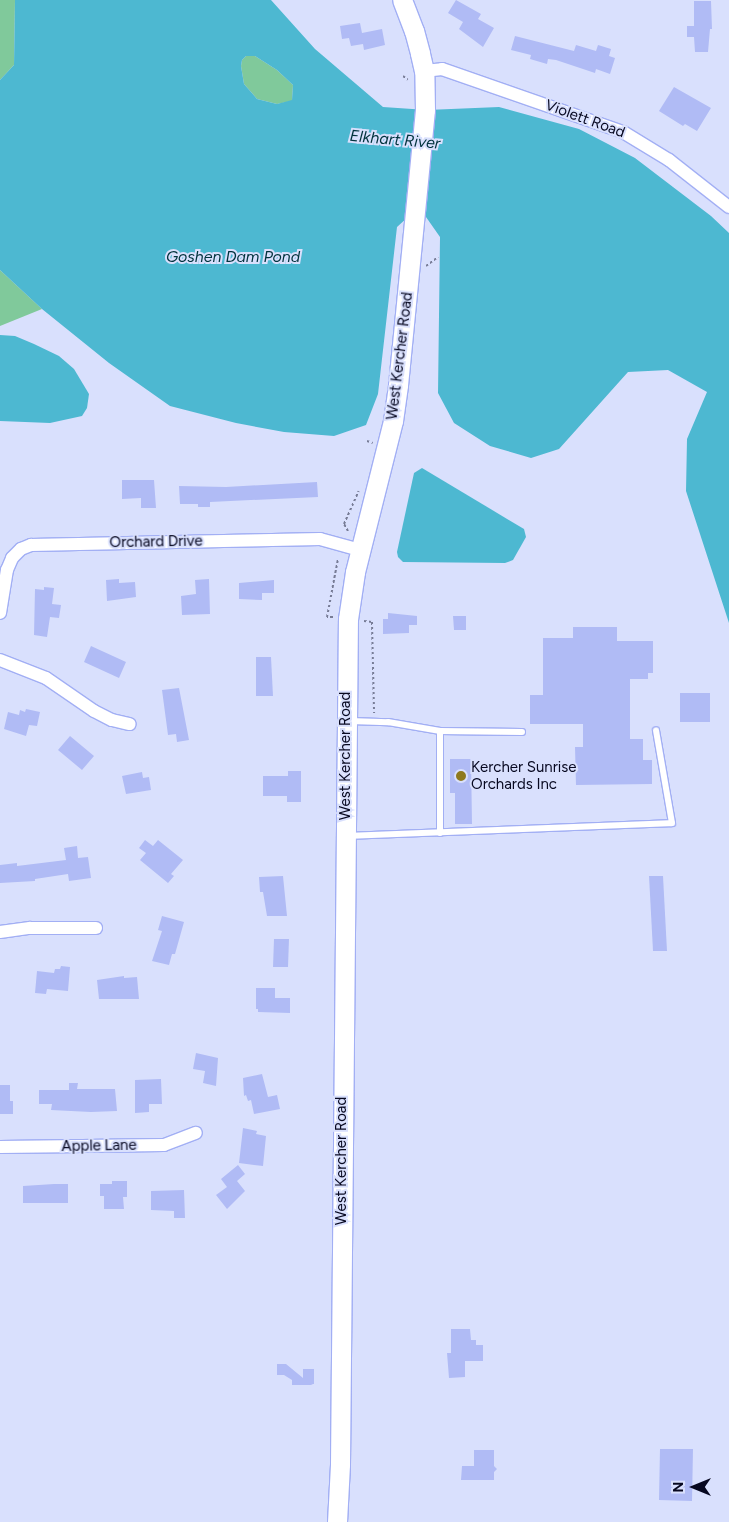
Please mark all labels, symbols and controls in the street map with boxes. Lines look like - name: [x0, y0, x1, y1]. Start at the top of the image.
- street label: Violett Road: [543, 96, 627, 142]
- water label: Elkhart River: [349, 126, 441, 154]
- water label: Goshen Dam Pond: [166, 247, 300, 267]
- street label: West Kercher Road: [383, 291, 417, 421]
- street label: Orchard Drive: [109, 532, 203, 552]
- street label: West Kercher Road: [337, 692, 355, 820]
- place label: Kercher Sunrise Orchards Inc: [471, 758, 576, 793]
- marker: Kercher Sunrise Orchards Inc: [455, 770, 467, 782]
- street label: West Kercher Road: [333, 1097, 351, 1225]
- street label: Apple Lane: [61, 1136, 137, 1156]
- north arrow: [669, 1462, 719, 1512]
- text: N: [670, 1482, 687, 1492]

